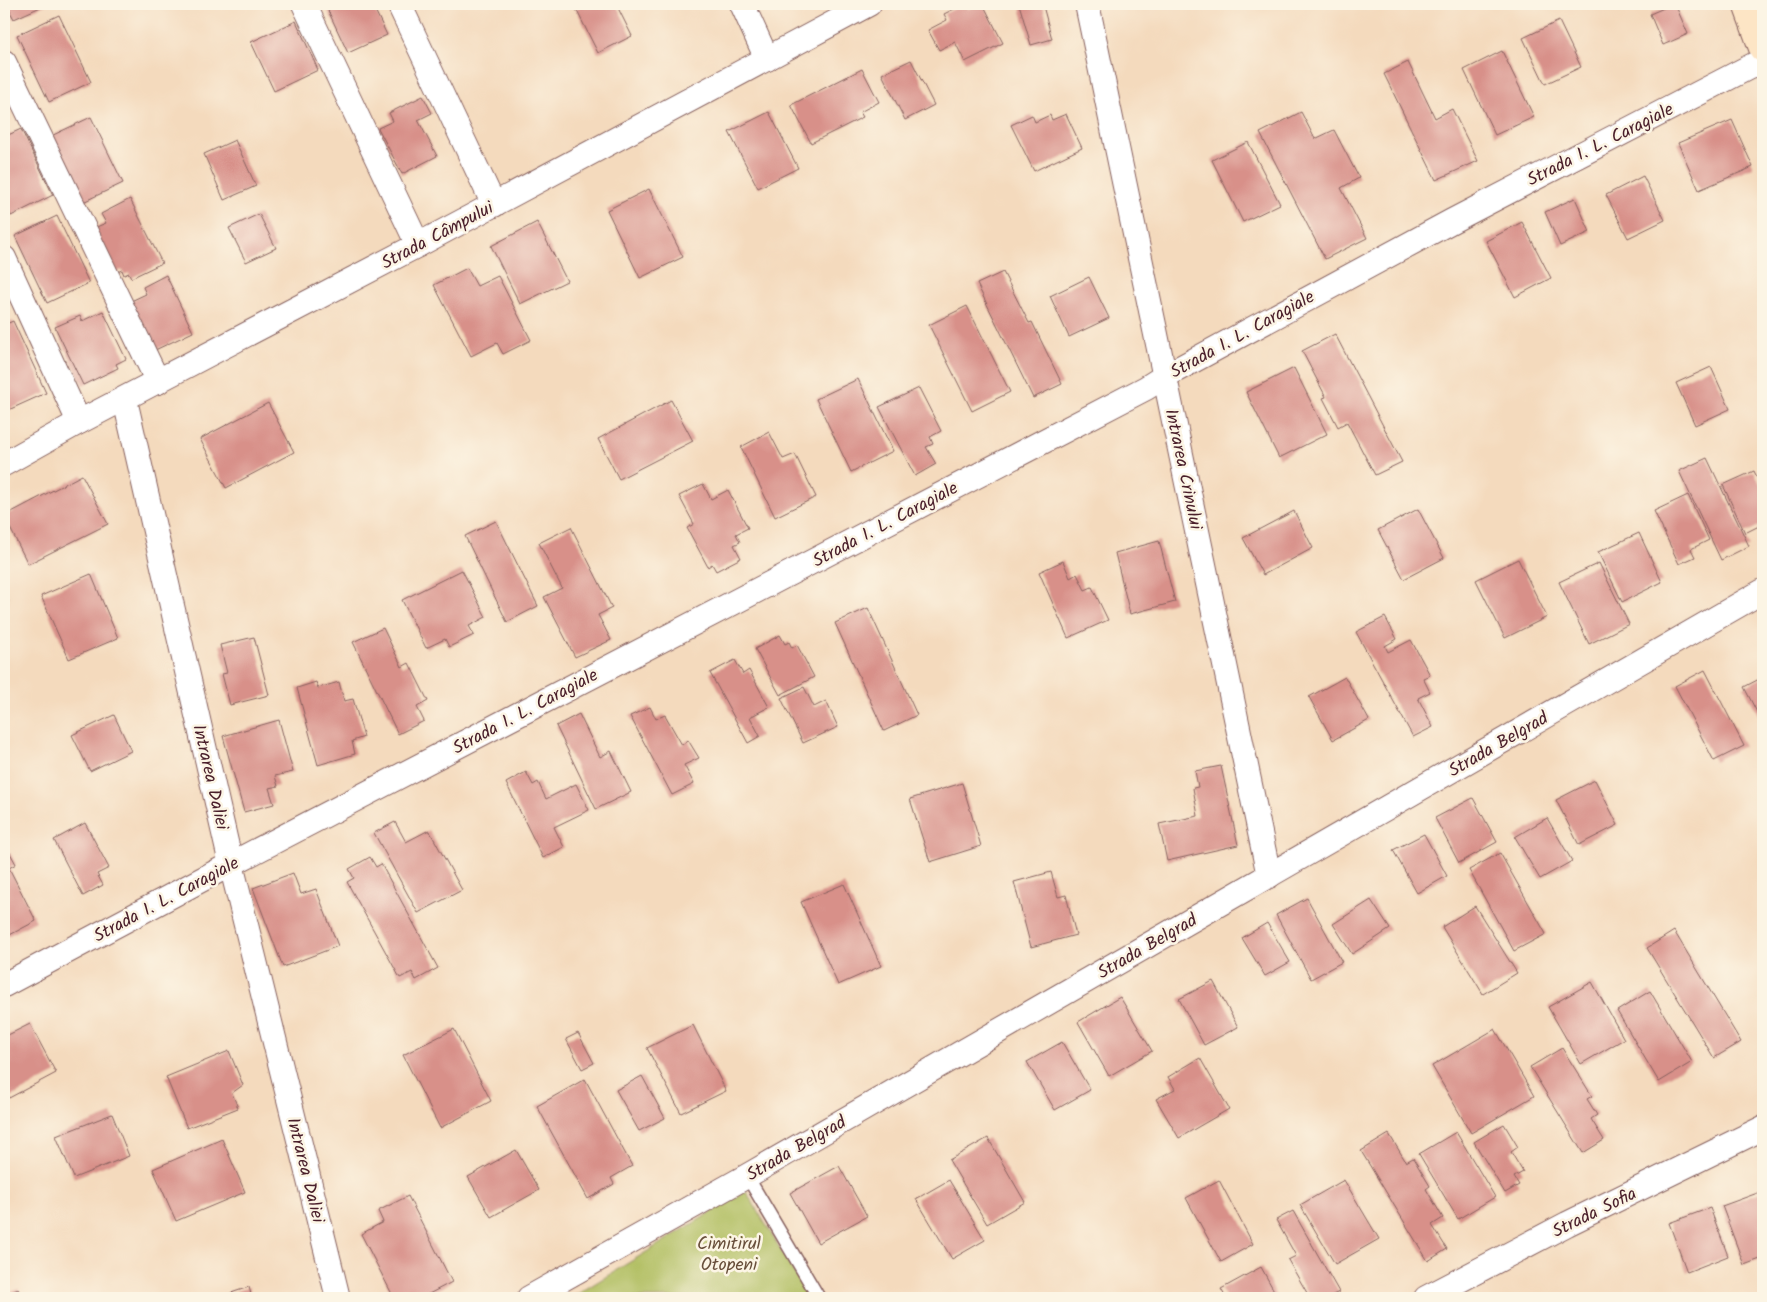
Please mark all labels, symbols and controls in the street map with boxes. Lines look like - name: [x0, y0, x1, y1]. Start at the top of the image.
- street label: Strada I. L. Caragiale: [1522, 96, 1679, 195]
- street label: Strada Câmpului: [376, 194, 500, 278]
- street label: Strada I. L. Caragiale: [1165, 284, 1320, 387]
- street label: Intrarea Crinului: [1156, 406, 1210, 533]
- street label: Strada I. L. Caragiale: [808, 475, 964, 576]
- street label: Strada I. L. Caragiale: [448, 662, 604, 763]
- street label: Strada Belgrad: [1443, 704, 1555, 786]
- street label: Intrarea Daliei: [183, 722, 236, 834]
- street label: Strada I. L. Caragiale: [89, 850, 245, 951]
- street label: Strada Belgrad: [1092, 906, 1204, 988]
- street label: Strada Belgrad: [741, 1108, 853, 1190]
- street label: Intrarea Daliei: [277, 1115, 332, 1227]
- street label: Strada Sofia: [1547, 1180, 1642, 1246]
- park label: Cimitirul Otopeni: [697, 1230, 762, 1280]

